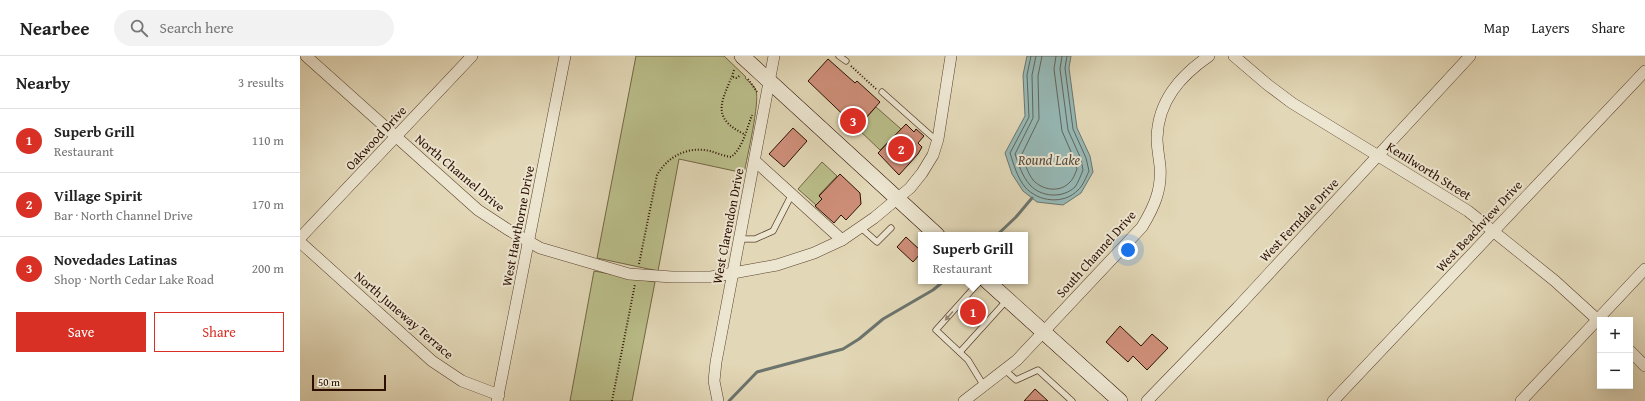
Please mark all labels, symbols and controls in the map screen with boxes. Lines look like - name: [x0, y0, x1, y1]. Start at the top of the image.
- search box: [114, 10, 394, 46]
- text: Nearbee: [20, 14, 90, 42]
- icon: search: [128, 17, 150, 39]
- text: Search here: [160, 17, 234, 38]
- text: Map: [1484, 18, 1510, 38]
- text: Layers: [1532, 18, 1570, 38]
- text: Share: [1592, 18, 1625, 38]
- text: Nearby: [16, 70, 70, 95]
- text: 3 results: [238, 73, 284, 92]
- street label: Oakwood Drive: [341, 102, 411, 174]
- pin: 3: [840, 106, 866, 136]
- text: Superb Grill: [54, 121, 135, 142]
- street label: North Channel Drive: [411, 130, 509, 216]
- text: 1: [26, 131, 32, 150]
- text: 110 m: [252, 131, 284, 150]
- pin: 2: [888, 134, 914, 164]
- street label: Kenilworth Street: [1383, 137, 1476, 205]
- text: Restaurant: [54, 142, 114, 161]
- water label: Round Lake: [1017, 150, 1080, 170]
- street label: West Hawthorne Drive: [497, 164, 539, 288]
- street label: West Clarendon Drive: [707, 166, 749, 286]
- street label: West Ferndale Drive: [1255, 174, 1343, 266]
- street label: West Beachview Drive: [1431, 176, 1527, 276]
- text: Village Spirit: [54, 185, 143, 206]
- text: 2: [26, 195, 32, 214]
- text: 170 m: [252, 195, 284, 214]
- text: Bar · North Channel Drive: [54, 206, 193, 225]
- street label: South Channel Drive: [1052, 206, 1140, 302]
- popup: [918, 232, 1028, 284]
- text: Superb Grill: [933, 238, 1013, 259]
- your location: [1118, 240, 1138, 260]
- text: Novedades Latinas: [54, 249, 177, 270]
- text: 3: [26, 259, 32, 278]
- text: 200 m: [252, 259, 284, 278]
- text: Restaurant: [933, 259, 992, 278]
- street label: North Juneway Terrace: [350, 267, 458, 363]
- text: Shop · North Cedar Lake Road: [54, 270, 214, 289]
- pin: 1: [960, 297, 986, 327]
- one-way arrow: [945, 311, 954, 320]
- button: Save: [16, 312, 146, 352]
- button: Share: [154, 312, 284, 352]
- map controls: [1597, 317, 1633, 389]
- button: +: [1597, 317, 1633, 353]
- button: −: [1597, 353, 1633, 389]
- scale bar: [312, 373, 386, 392]
- text: 50 m: [318, 374, 340, 390]

